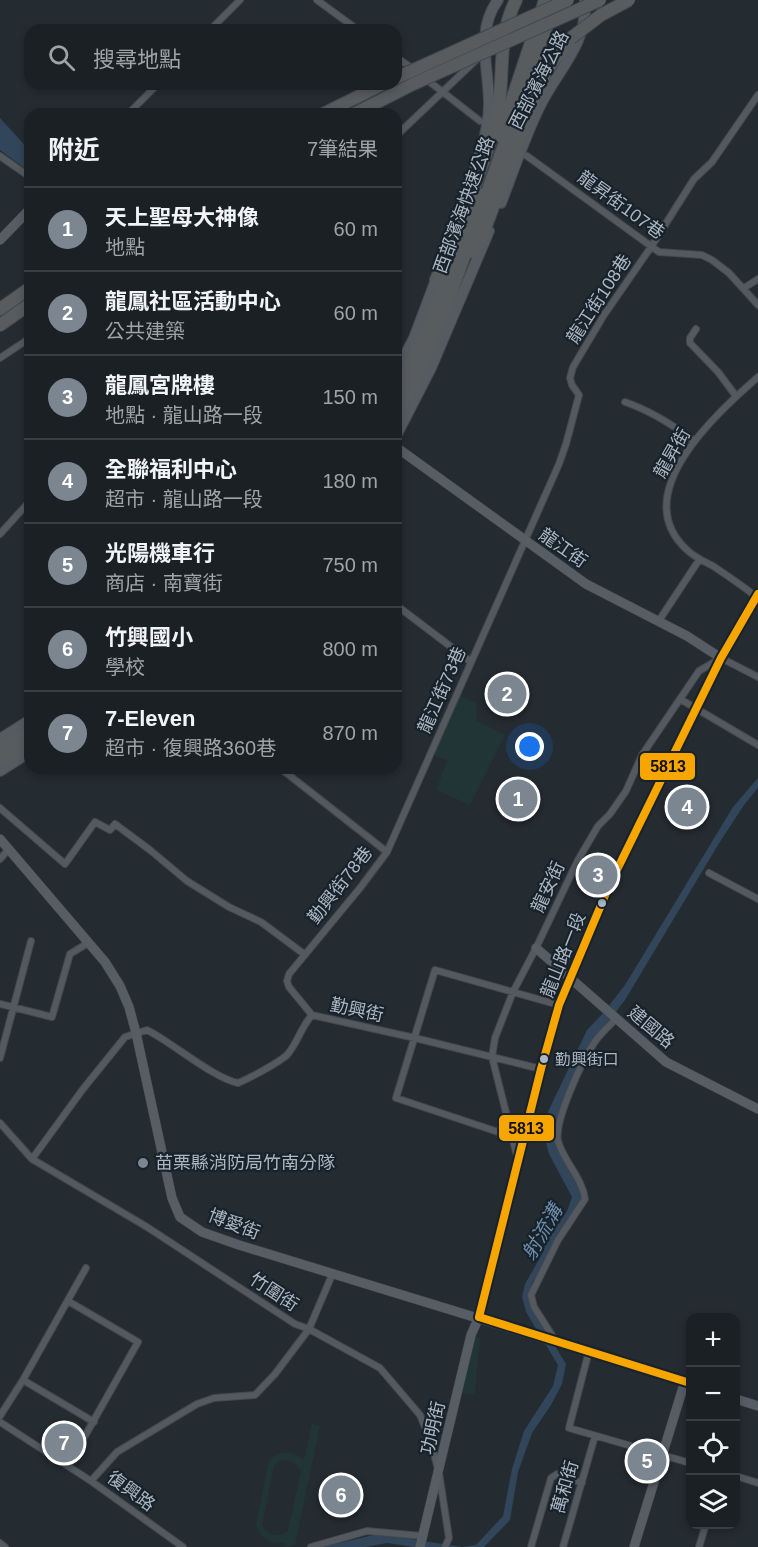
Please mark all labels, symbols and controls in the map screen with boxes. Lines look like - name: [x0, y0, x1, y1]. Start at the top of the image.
- search box: [24, 24, 402, 90]
- street label: 西部濱海公路: [506, 27, 572, 133]
- icon: search: [45, 41, 78, 74]
- text: 搜尋地點: [93, 47, 181, 72]
- street label: 西部濱海快速公路: [430, 134, 498, 276]
- text: 附近: [48, 135, 100, 165]
- text: 7筆結果: [307, 138, 378, 160]
- street label: 龍昇街107巷: [574, 167, 668, 243]
- text: 天上聖母大神像: [105, 205, 259, 230]
- text: 1: [62, 218, 73, 240]
- text: 60 m: [334, 218, 378, 240]
- text: 地點: [105, 236, 145, 258]
- street label: 龍江街108巷: [563, 251, 635, 347]
- text: 龍鳳社區活動中心: [105, 289, 281, 314]
- text: 2: [62, 302, 73, 324]
- text: 60 m: [334, 302, 378, 324]
- text: 公共建築: [105, 320, 185, 342]
- text: 龍鳳宮牌樓: [105, 373, 215, 398]
- text: 3: [62, 386, 73, 408]
- text: 150 m: [322, 386, 378, 408]
- text: 地點 · 龍山路一段: [105, 404, 263, 426]
- street label: 龍昇街: [650, 425, 694, 481]
- text: 全聯福利中心: [105, 457, 237, 482]
- text: 4: [62, 470, 73, 492]
- text: 180 m: [322, 470, 378, 492]
- text: 超市 · 龍山路一段: [105, 488, 263, 510]
- street label: 龍江街: [535, 524, 591, 572]
- text: 光陽機車行: [105, 541, 215, 566]
- text: 5: [62, 554, 73, 576]
- text: 750 m: [322, 554, 378, 576]
- text: 商店 · 南寶街: [105, 572, 223, 594]
- text: 竹興國小: [105, 625, 193, 650]
- text: 6: [62, 638, 73, 660]
- text: 800 m: [322, 638, 378, 660]
- street label: 龍江街73巷: [414, 644, 470, 736]
- text: 學校: [105, 656, 145, 678]
- pin: 2: [488, 672, 526, 716]
- text: 7-Eleven: [105, 706, 196, 731]
- text: 7: [62, 722, 73, 744]
- text: 870 m: [322, 722, 378, 744]
- your location: [515, 732, 544, 761]
- text: 超市 · 復興路360巷: [105, 737, 276, 759]
- line badge: 5813: [639, 752, 696, 781]
- text: 5813: [650, 758, 686, 775]
- pin: 1: [498, 776, 538, 822]
- pin: 4: [668, 784, 706, 830]
- street label: 勤興街78巷: [304, 843, 376, 927]
- pin: 3: [578, 852, 618, 898]
- street label: 龍安街: [528, 858, 568, 916]
- unlabelled marker: [596, 897, 608, 909]
- street label: 龍山路一段: [537, 910, 589, 1000]
- street label: 勤興街: [329, 995, 385, 1025]
- street label: 建國路: [624, 1002, 678, 1052]
- place label: 勤興街口: [555, 1051, 619, 1068]
- marker: 勤興街口: [538, 1053, 550, 1065]
- line badge: 5813: [498, 1114, 555, 1142]
- text: 5813: [508, 1120, 544, 1137]
- place label: 苗栗縣消防局竹南分隊: [155, 1153, 335, 1173]
- marker: 苗栗縣消防局竹南分隊: [136, 1156, 150, 1170]
- water label: 射流溝: [517, 1198, 568, 1263]
- street label: 博愛街: [205, 1205, 263, 1243]
- street label: 竹圍街: [246, 1269, 302, 1315]
- map controls: [686, 1313, 740, 1529]
- button: +: [686, 1313, 740, 1367]
- button: −: [686, 1367, 740, 1421]
- street label: 功明街: [417, 1399, 449, 1457]
- pin: 7: [44, 1420, 84, 1466]
- button: locate: [686, 1421, 740, 1475]
- pin: 5: [628, 1438, 666, 1484]
- street label: 萬和街: [548, 1458, 582, 1516]
- street label: 復興路: [103, 1467, 159, 1515]
- pin: 6: [322, 1472, 360, 1518]
- button: layers: [686, 1475, 740, 1529]

